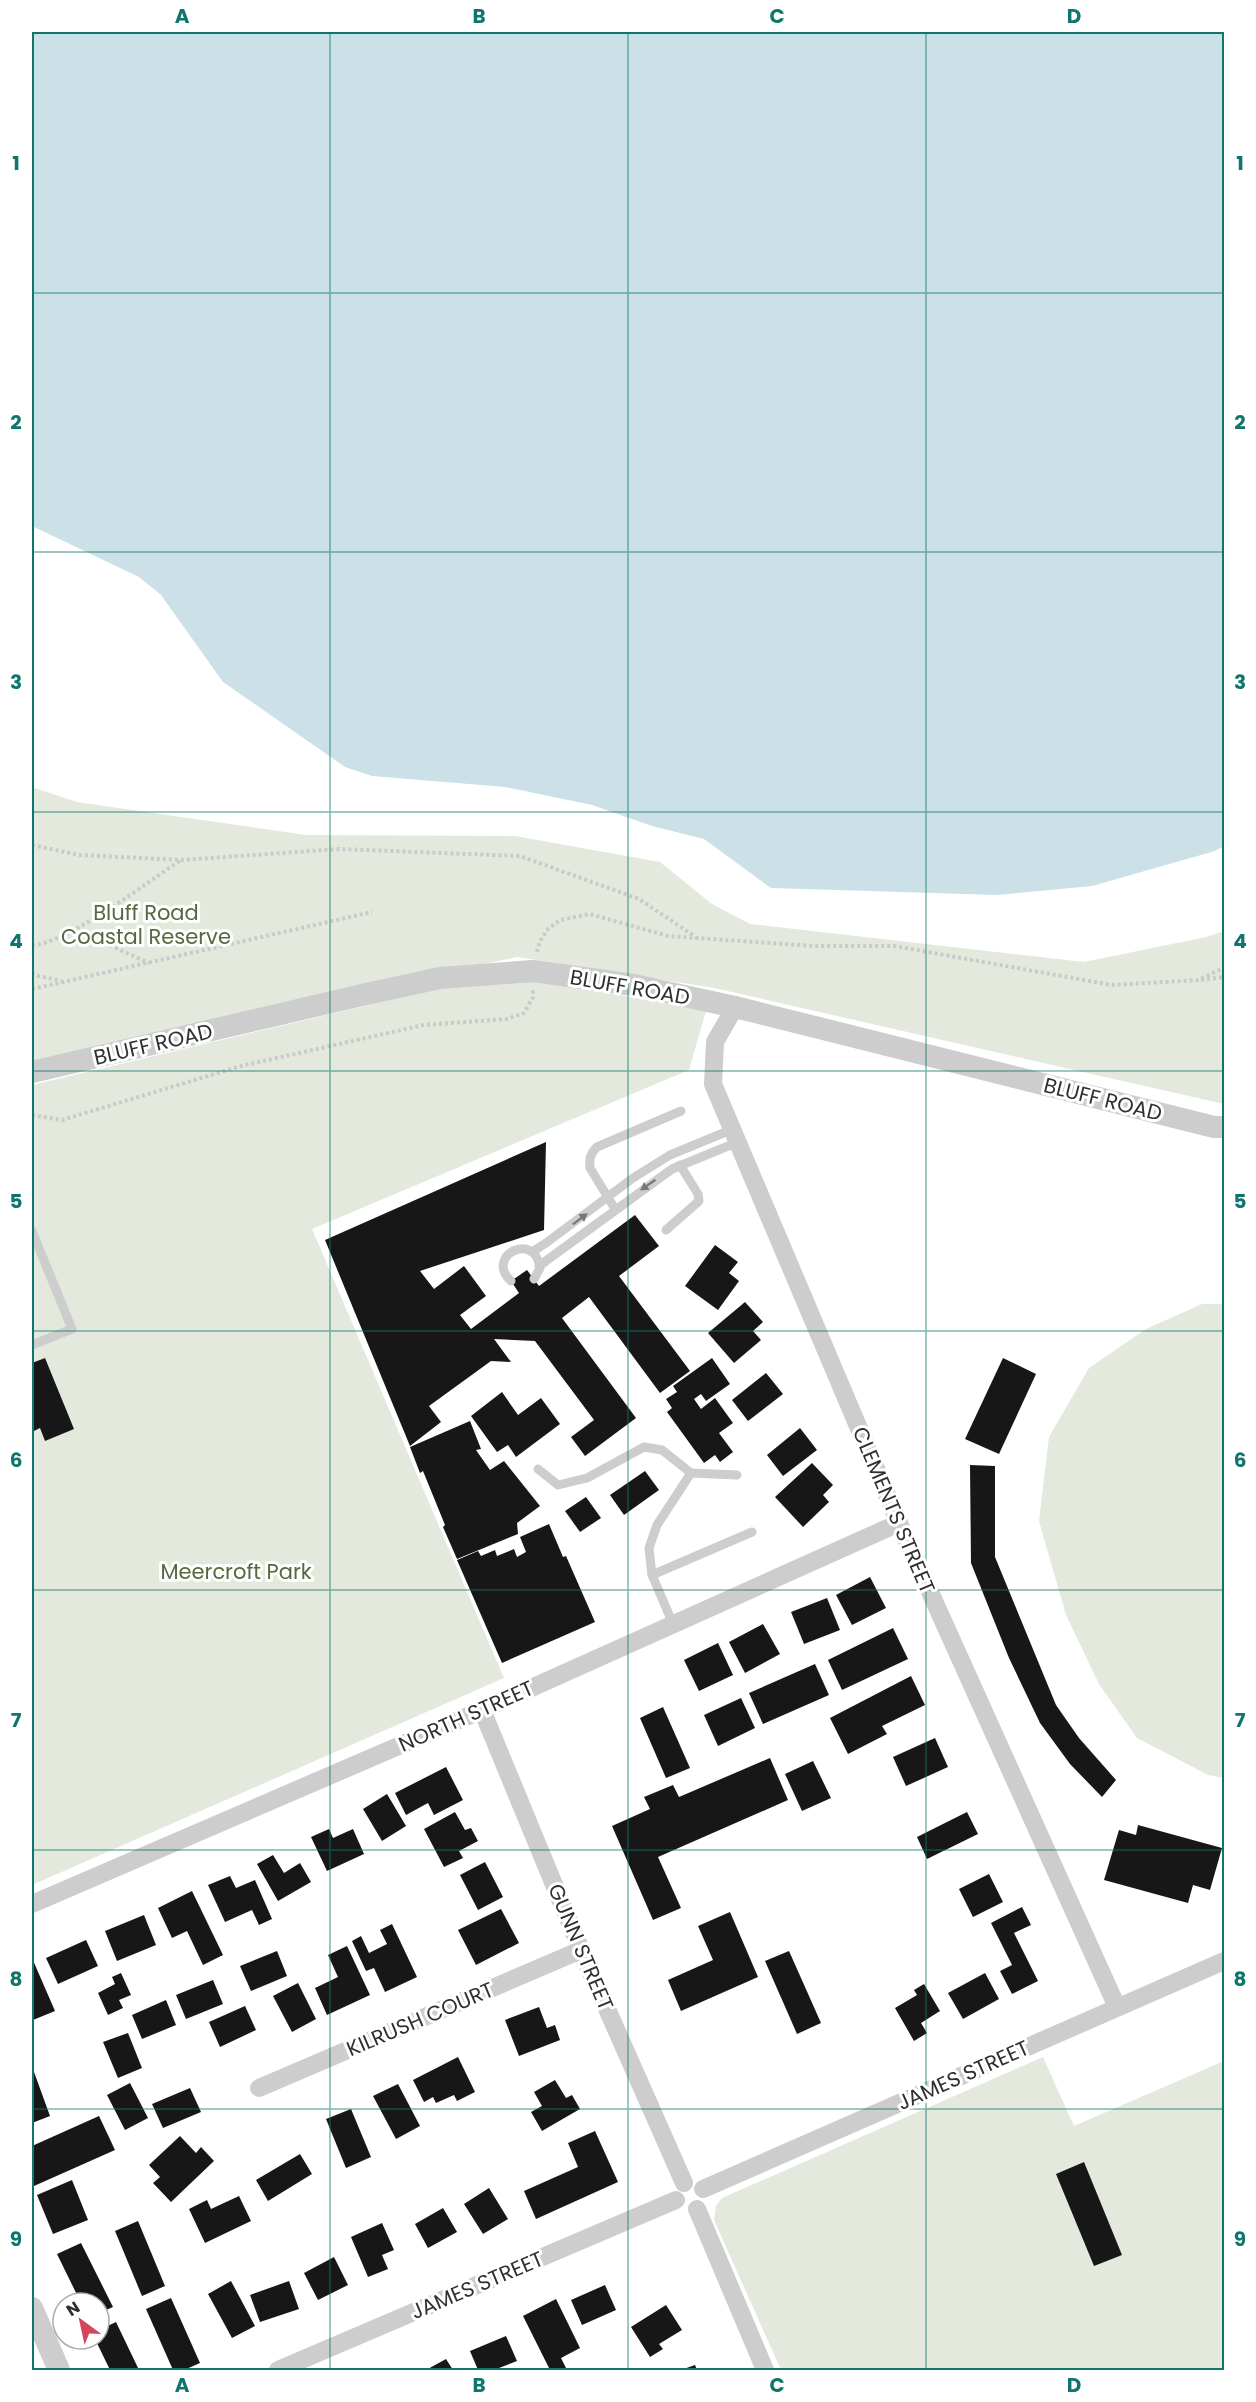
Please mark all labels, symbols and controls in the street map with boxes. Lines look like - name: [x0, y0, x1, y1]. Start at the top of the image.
- text: A: [175, 2, 190, 30]
- text: B: [472, 2, 486, 30]
- text: C: [769, 2, 785, 30]
- text: D: [1067, 2, 1081, 30]
- text: 1: [12, 149, 20, 177]
- text: 1: [1236, 149, 1244, 177]
- text: 2: [10, 408, 22, 436]
- text: 2: [1234, 408, 1246, 436]
- text: 3: [10, 668, 22, 696]
- text: 3: [1234, 668, 1246, 696]
- park label: Bluff Road Coastal Reserve: [61, 898, 231, 951]
- text: 4: [9, 927, 23, 955]
- text: 4: [1233, 927, 1247, 955]
- street label: BLUFF ROAD: [568, 962, 692, 1012]
- street label: BLUFF ROAD: [91, 1016, 215, 1072]
- street label: BLUFF ROAD: [1041, 1070, 1165, 1128]
- one-way arrow: [640, 1179, 656, 1191]
- text: 5: [10, 1187, 23, 1215]
- text: 5: [1234, 1187, 1247, 1215]
- one-way arrow: [572, 1213, 587, 1225]
- street label: CLEMENTS STREET: [846, 1422, 942, 1598]
- text: 6: [10, 1446, 22, 1474]
- text: 6: [1234, 1446, 1246, 1474]
- park label: Meercroft Park: [160, 1557, 312, 1586]
- street label: NORTH STREET: [394, 1673, 538, 1759]
- text: 7: [11, 1706, 22, 1734]
- text: 7: [1235, 1706, 1246, 1734]
- street label: GUNN STREET: [541, 1879, 621, 2015]
- text: 8: [10, 1965, 22, 1993]
- text: 8: [1234, 1965, 1246, 1993]
- street label: KILRUSH COURT: [342, 1975, 498, 2063]
- street label: JAMES STREET: [892, 2033, 1034, 2117]
- text: 9: [10, 2225, 22, 2253]
- text: 9: [1234, 2225, 1246, 2253]
- street label: JAMES STREET: [406, 2244, 548, 2326]
- north arrow: [51, 2291, 111, 2351]
- text: N: [62, 2296, 84, 2322]
- text: A: [175, 2371, 190, 2399]
- text: B: [472, 2371, 486, 2399]
- text: C: [769, 2371, 785, 2399]
- text: D: [1067, 2371, 1081, 2399]

